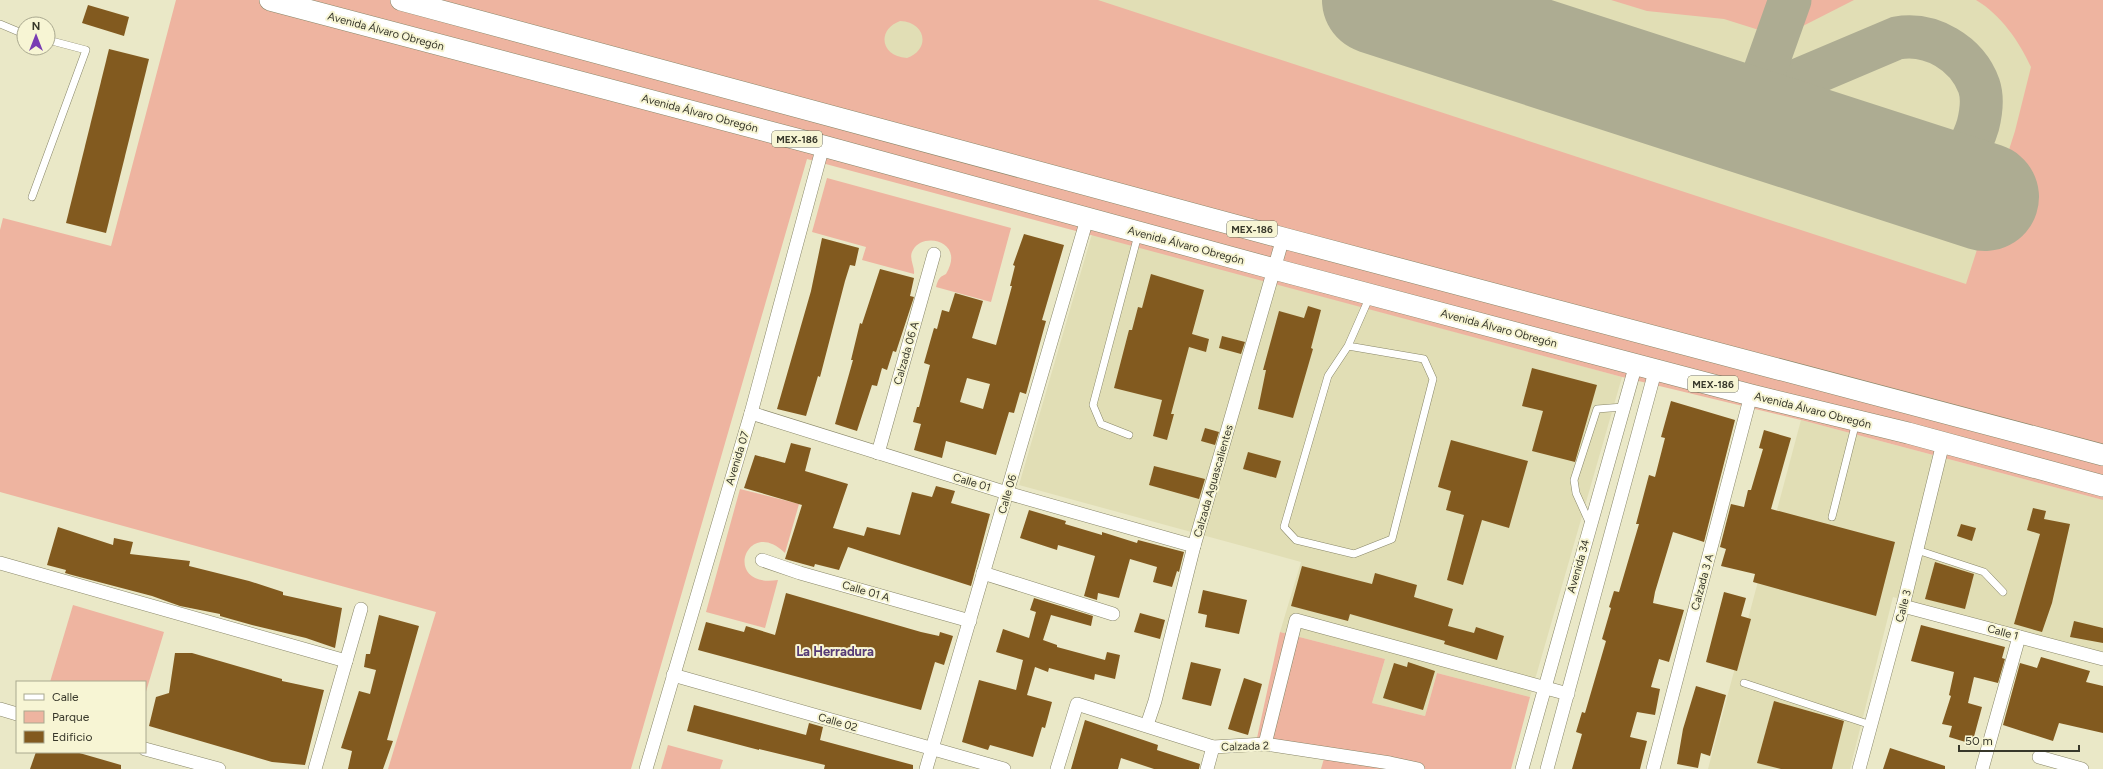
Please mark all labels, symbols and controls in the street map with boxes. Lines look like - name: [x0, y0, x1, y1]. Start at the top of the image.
- street label: Avenida Álvaro Obregón: [326, 10, 445, 53]
- north arrow: [16, 16, 56, 56]
- text: N: [32, 20, 40, 33]
- street label: Avenida Álvaro Obregón: [640, 92, 759, 135]
- road number: MEX-186: [772, 131, 822, 147]
- road number: MEX-186: [1227, 221, 1277, 237]
- street label: Avenida Álvaro Obregón: [1126, 224, 1245, 267]
- street label: Avenida Álvaro Obregón: [1439, 307, 1558, 350]
- street label: Calzada 06 A: [891, 319, 922, 386]
- road number: MEX-186: [1688, 376, 1738, 392]
- street label: Avenida Álvaro Obregón: [1753, 390, 1873, 431]
- street label: Calzada Aguascalientes: [1191, 423, 1236, 539]
- street label: Avenida 07: [723, 430, 752, 487]
- street label: Calle 01: [951, 471, 992, 494]
- street label: Calle 06: [996, 473, 1019, 515]
- street label: Avenida 34: [1565, 538, 1592, 594]
- street label: Calzada 3 A: [1689, 552, 1716, 612]
- street label: Calle 01 A: [841, 578, 892, 605]
- street label: Calle 3: [1893, 588, 1914, 624]
- street label: Calle 1: [1986, 622, 2020, 643]
- district label: La Herradura: [796, 644, 874, 659]
- legend: [16, 681, 146, 753]
- text: Calle: [52, 690, 79, 704]
- text: Parque: [52, 710, 90, 724]
- street label: Calle 02: [817, 711, 859, 734]
- scale bar: [1959, 727, 2079, 753]
- text: Edificio: [52, 730, 92, 744]
- text: 50 m: [1965, 734, 1993, 748]
- street label: Calzada 2: [1221, 739, 1269, 754]

